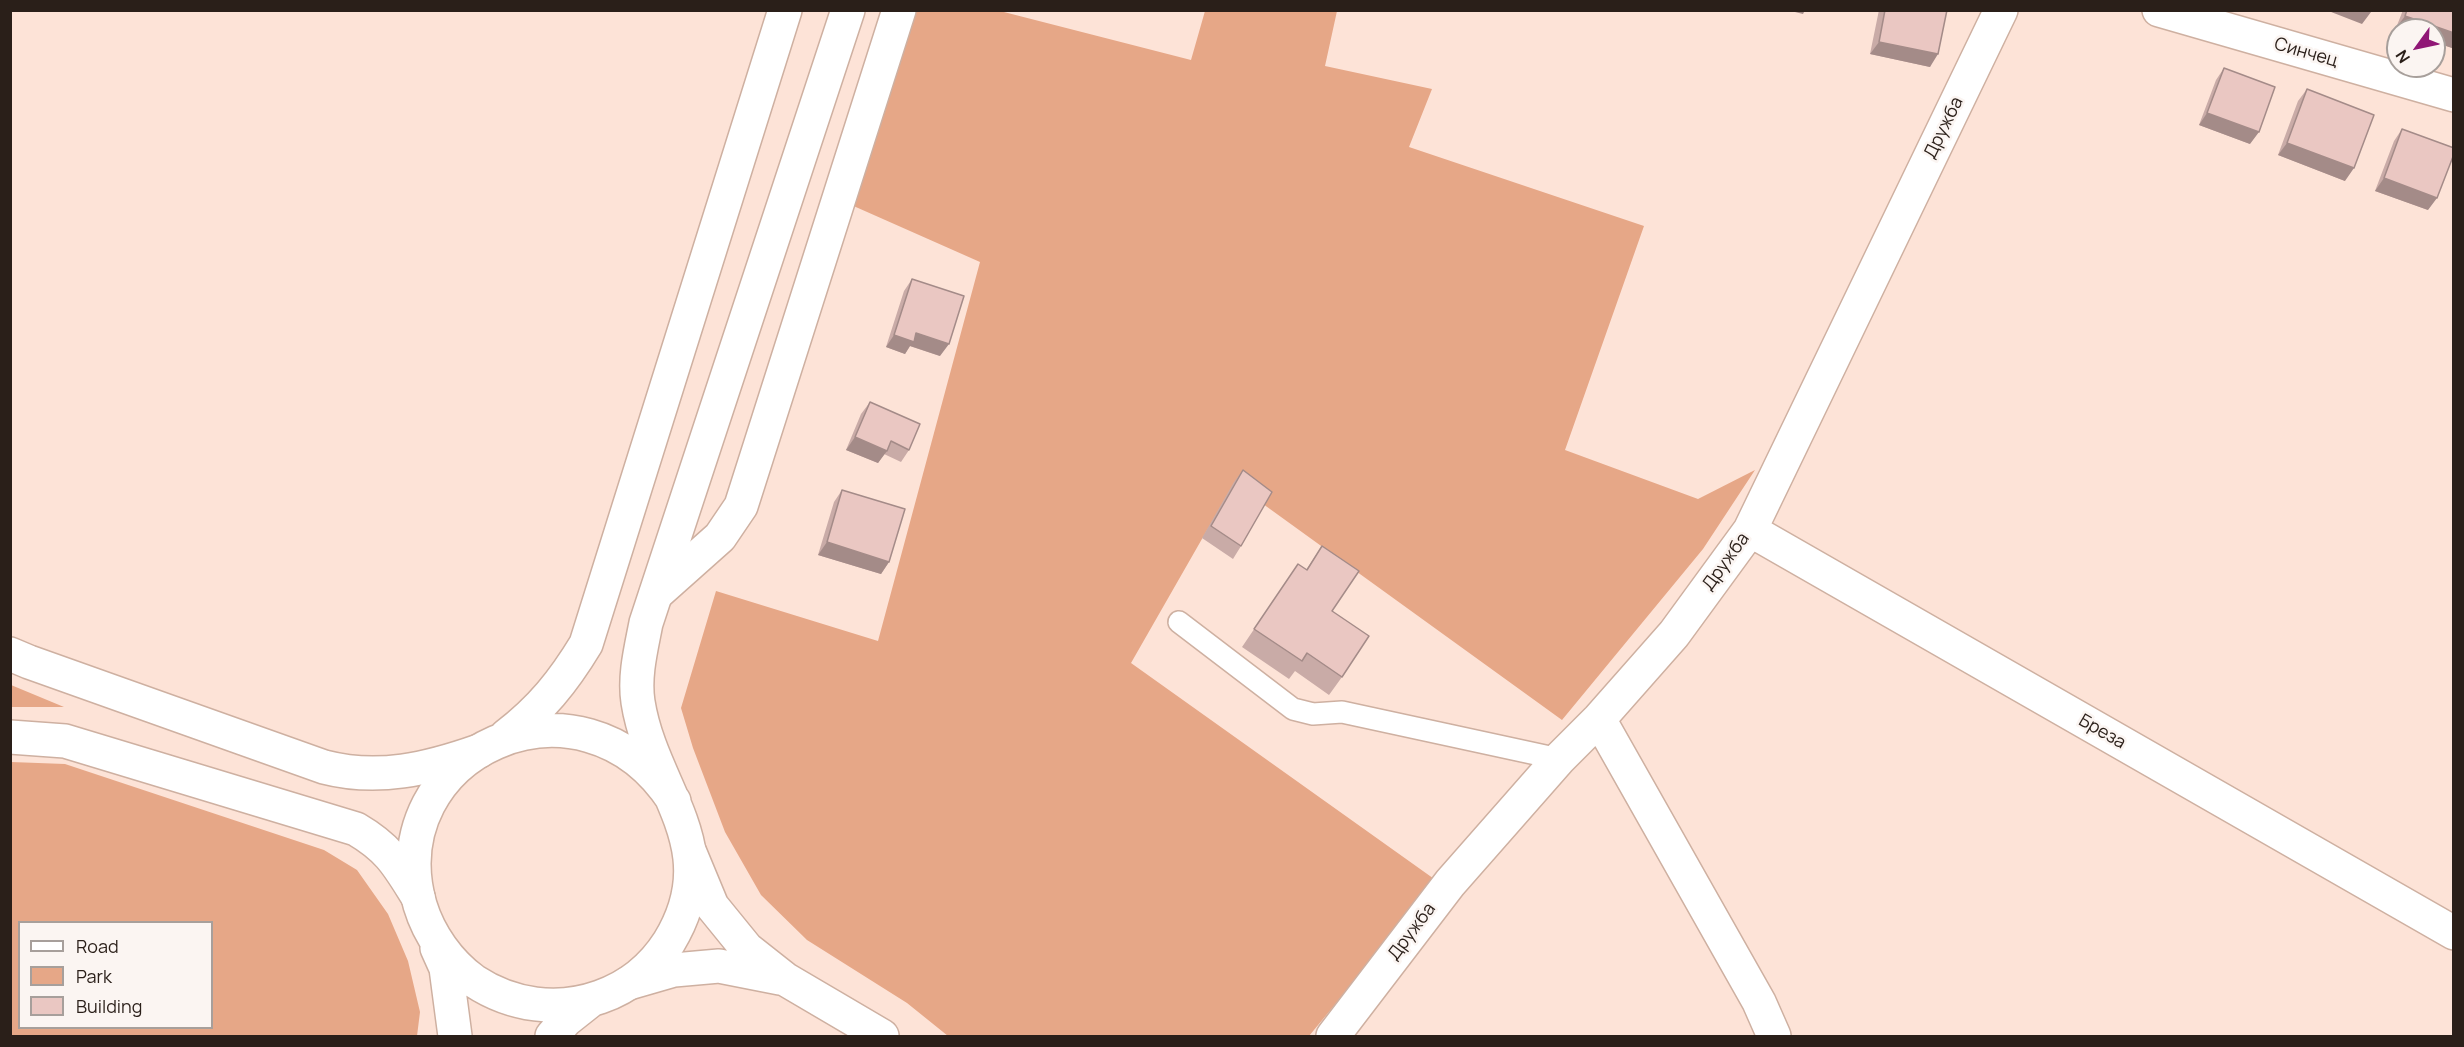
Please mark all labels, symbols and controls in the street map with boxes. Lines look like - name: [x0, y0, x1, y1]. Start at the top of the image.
- north arrow: [2386, 18, 2446, 78]
- street label: Синчец: [2272, 34, 2340, 72]
- text: N: [2390, 46, 2415, 68]
- street label: Дружба: [1920, 94, 1968, 162]
- street label: Дружба: [1698, 529, 1754, 595]
- street label: Бреза: [2075, 710, 2129, 754]
- street label: Дружба: [1383, 899, 1441, 965]
- legend: [18, 921, 213, 1029]
- text: Road: [76, 934, 119, 958]
- text: Park: [76, 964, 112, 988]
- text: Building: [76, 994, 142, 1018]

